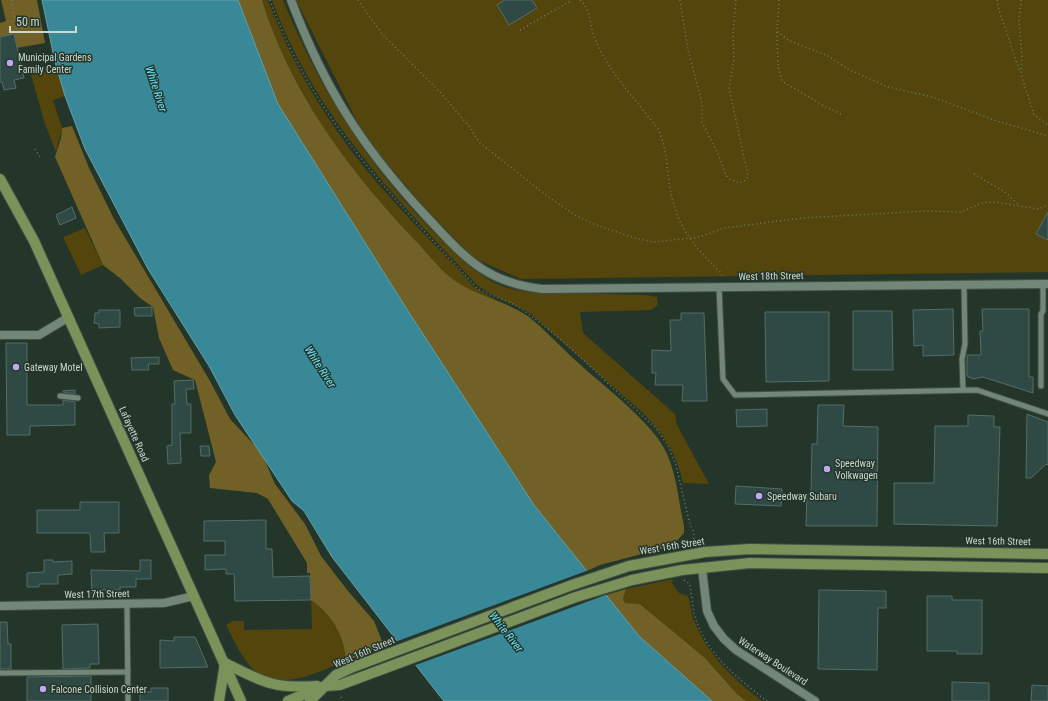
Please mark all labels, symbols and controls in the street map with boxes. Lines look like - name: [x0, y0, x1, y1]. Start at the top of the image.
- scale bar: [10, 8, 76, 34]
- text: 50 m: [16, 15, 40, 29]
- place label: Municipal Gardens Family Center: [18, 52, 92, 75]
- marker: Municipal Gardens Family Center: [5, 58, 15, 68]
- water label: White River: [143, 65, 170, 114]
- street label: West 18th Street: [738, 270, 804, 282]
- water label: White River: [302, 344, 339, 391]
- marker: Gateway Motel: [11, 362, 21, 372]
- place label: Gateway Motel: [24, 362, 83, 373]
- street label: Lafayette Road: [117, 405, 151, 463]
- place label: Speedway Volkwagen: [835, 458, 878, 481]
- marker: Speedway Volkwagen: [822, 464, 832, 474]
- marker: Speedway Subaru: [754, 491, 764, 501]
- place label: Speedway Subaru: [767, 491, 837, 502]
- street label: West 16th Street: [639, 535, 705, 557]
- street label: West 16th Street: [965, 535, 1031, 547]
- street label: West 17th Street: [64, 588, 130, 600]
- water label: White River: [486, 609, 526, 655]
- street label: West 16th Street: [332, 634, 396, 670]
- street label: Waterway Boulevard: [737, 635, 810, 687]
- marker: Falcone Collision Center: [38, 684, 48, 694]
- place label: Falcone Collision Center: [51, 684, 147, 695]

